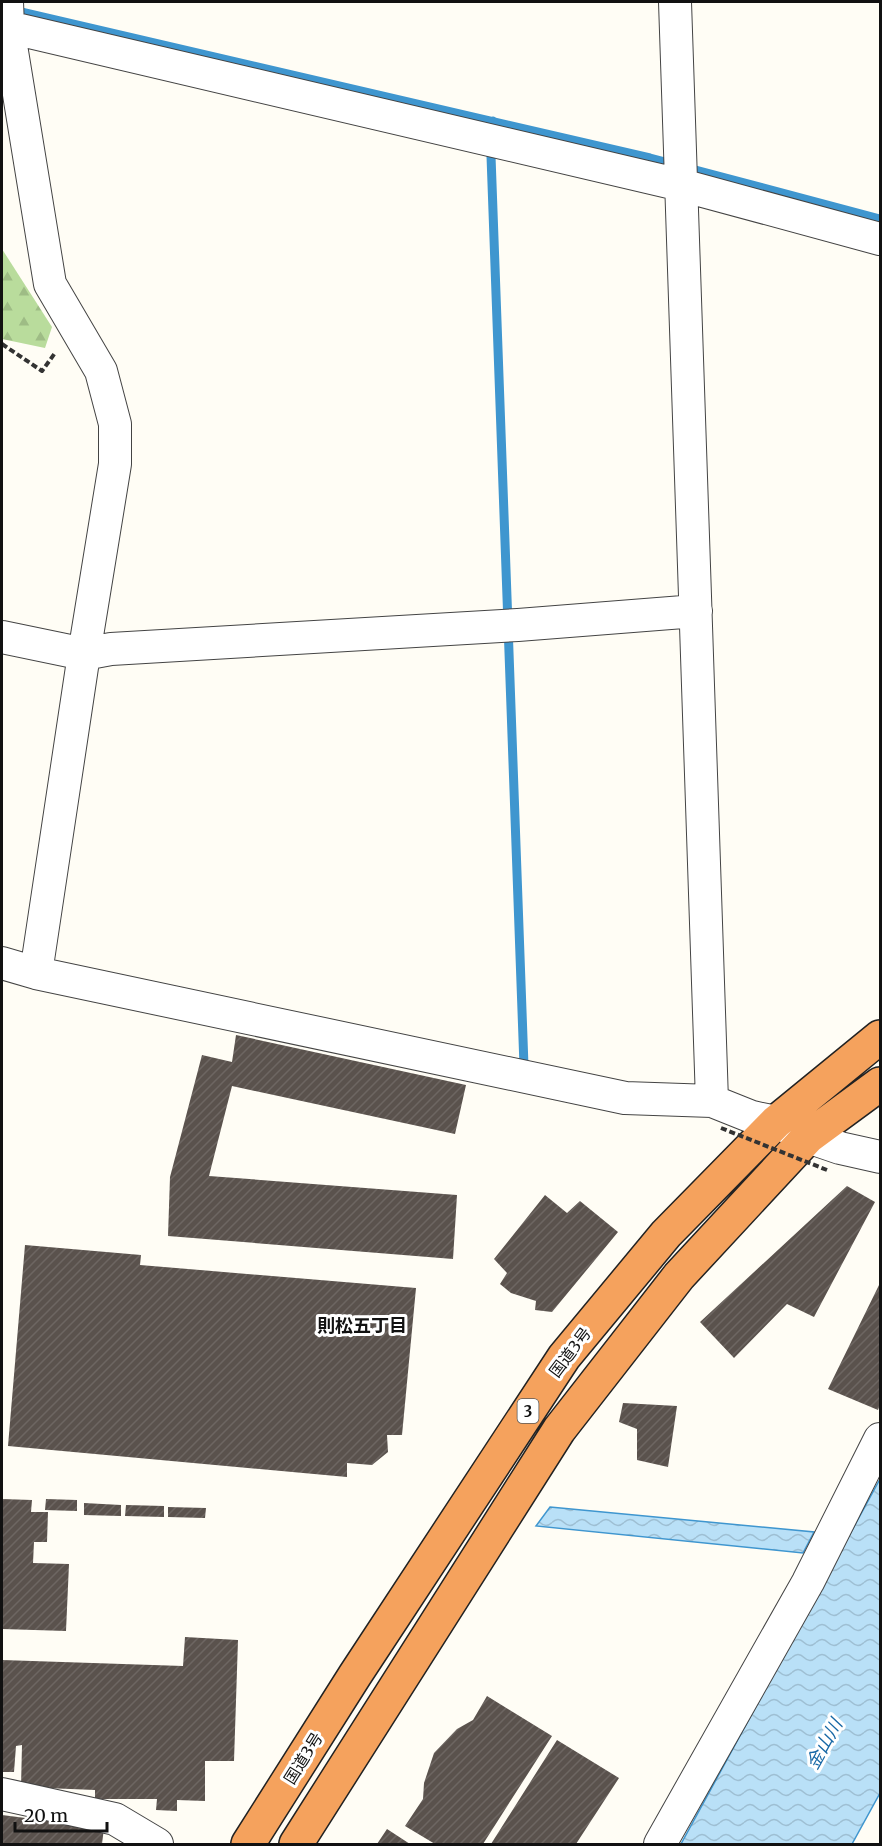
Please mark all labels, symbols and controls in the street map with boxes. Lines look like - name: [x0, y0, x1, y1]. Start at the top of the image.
- district label: 則松五丁目: [317, 1314, 407, 1337]
- street label: 国道3号: [545, 1323, 595, 1381]
- road number: 3: [518, 1399, 538, 1423]
- water label: 金山川: [801, 1713, 848, 1773]
- street label: 国道3号: [279, 1728, 327, 1788]
- scale bar: [15, 1795, 106, 1833]
- text: 20 m: [24, 1804, 68, 1827]

